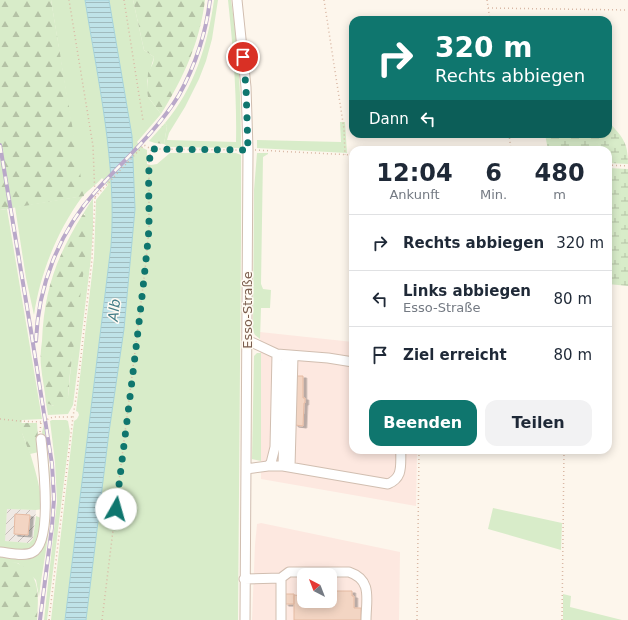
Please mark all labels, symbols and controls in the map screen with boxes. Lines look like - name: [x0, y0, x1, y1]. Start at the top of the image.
- text: 320 m: [435, 31, 532, 64]
- icon: right: [369, 32, 421, 84]
- pin: [226, 40, 260, 74]
- icon: arrive: [232, 46, 254, 68]
- text: Rechts abbiegen: [435, 65, 585, 86]
- icon: left: [417, 108, 439, 130]
- text: Dann: [369, 110, 409, 128]
- text: 12:04: [376, 159, 453, 187]
- text: 6: [485, 159, 502, 187]
- text: 480: [535, 159, 585, 187]
- text: Ankunft: [389, 187, 440, 202]
- text: Min.: [480, 187, 507, 202]
- text: m: [553, 187, 566, 202]
- icon: right: [369, 232, 391, 254]
- text: Rechts abbiegen: [403, 234, 544, 252]
- text: 320 m: [556, 234, 604, 252]
- street label: Esso-Straße: [240, 271, 255, 349]
- text: Links abbiegen: [403, 282, 531, 300]
- icon: left: [369, 288, 391, 310]
- text: 80 m: [554, 290, 592, 308]
- water label: Alb: [105, 298, 123, 323]
- text: Esso-Straße: [403, 300, 481, 315]
- icon: arrive: [369, 344, 391, 366]
- text: Ziel erreicht: [403, 346, 507, 364]
- text: 80 m: [554, 346, 592, 364]
- button: Beenden: [369, 400, 477, 446]
- button: Teilen: [485, 400, 592, 446]
- position arrow: [95, 488, 137, 530]
- north arrow: [297, 568, 337, 608]
- map controls: [297, 568, 337, 608]

